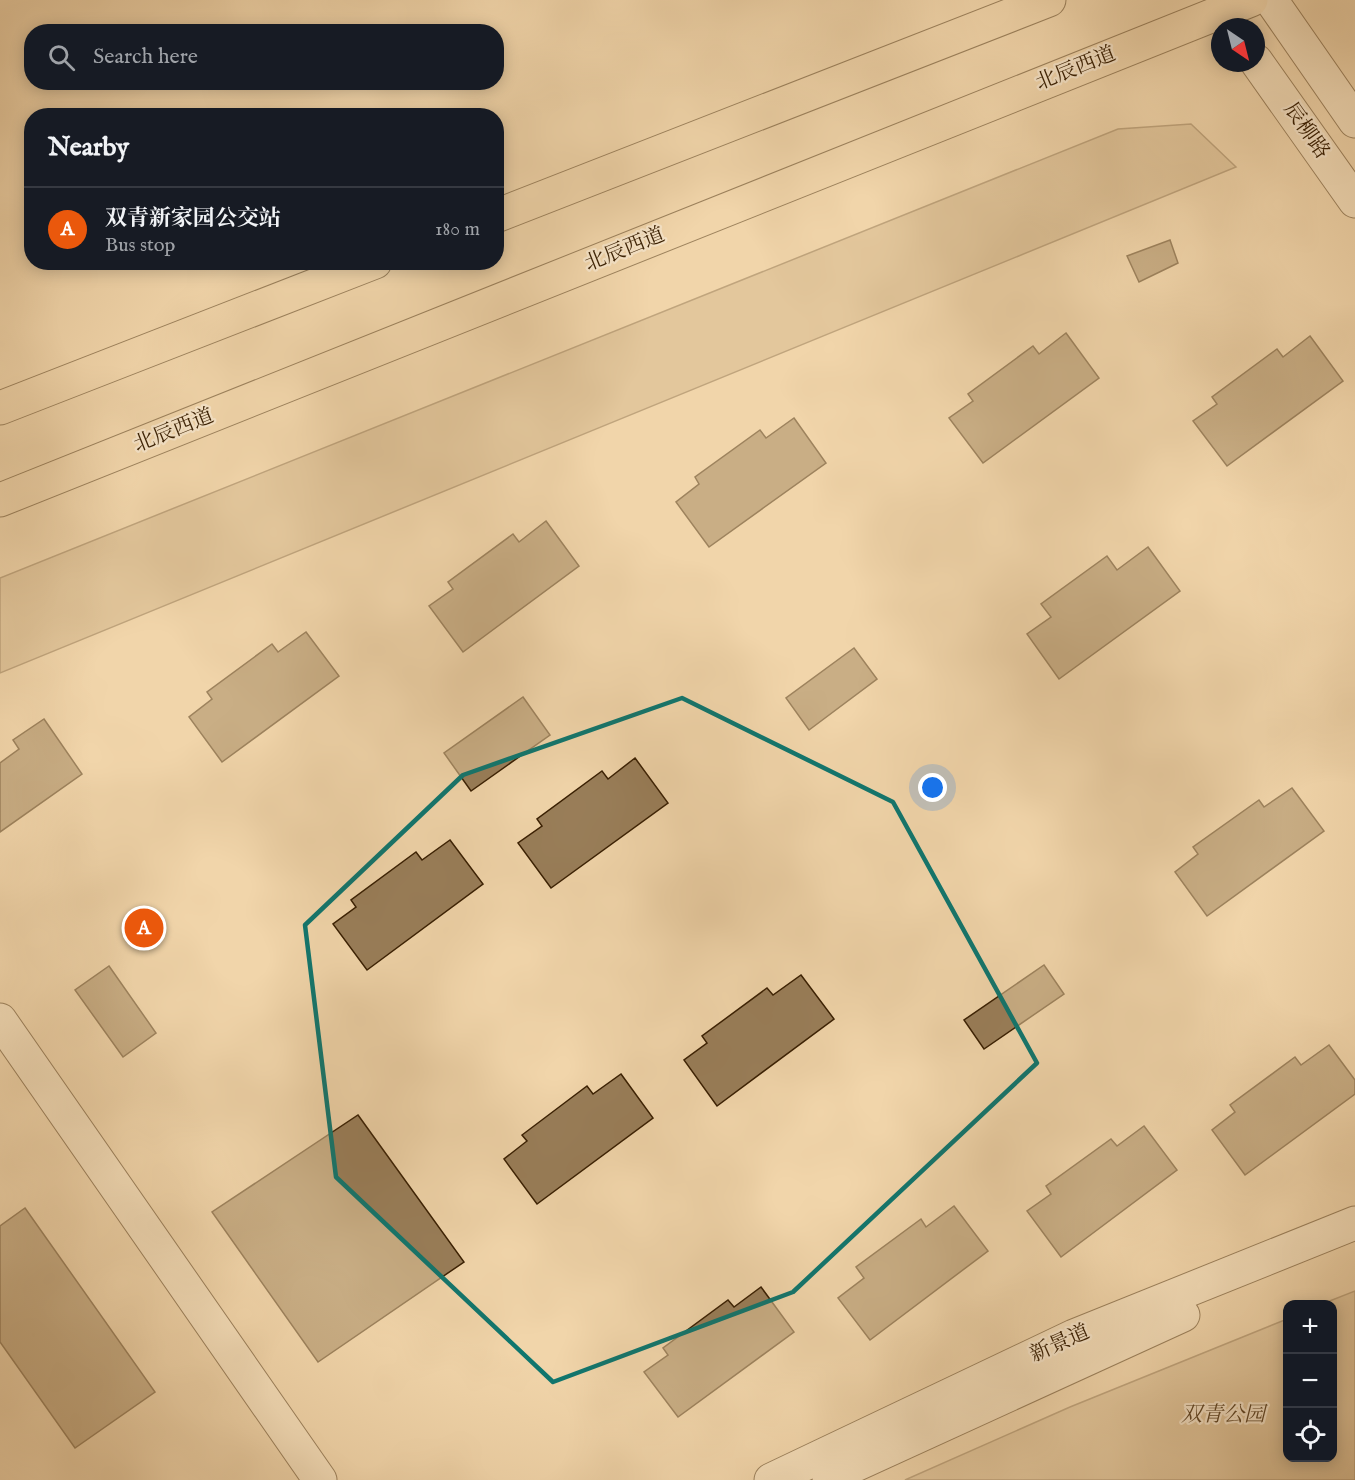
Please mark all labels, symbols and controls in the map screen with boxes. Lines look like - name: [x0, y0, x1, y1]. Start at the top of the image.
- north arrow: [1211, 18, 1265, 72]
- search box: [24, 24, 504, 90]
- icon: search: [45, 41, 78, 74]
- street label: 北辰西道: [1032, 41, 1120, 97]
- text: Search here: [93, 43, 198, 71]
- street label: 辰柳路: [1277, 97, 1335, 165]
- text: Nearby: [48, 131, 129, 164]
- text: 双青新家园公交站: [105, 205, 281, 233]
- text: A: [61, 217, 74, 242]
- text: 180 m: [435, 217, 480, 242]
- street label: 北辰西道: [581, 222, 669, 278]
- text: Bus stop: [105, 233, 175, 258]
- street label: 北辰西道: [130, 403, 218, 459]
- your location: [918, 773, 947, 802]
- pin: A: [124, 906, 164, 950]
- map controls: [1283, 1300, 1337, 1462]
- button: +: [1283, 1300, 1337, 1354]
- street label: 新景道: [1026, 1319, 1094, 1369]
- button: −: [1283, 1354, 1337, 1408]
- park label: 双青公园: [1181, 1402, 1268, 1429]
- button: locate: [1283, 1408, 1337, 1462]

